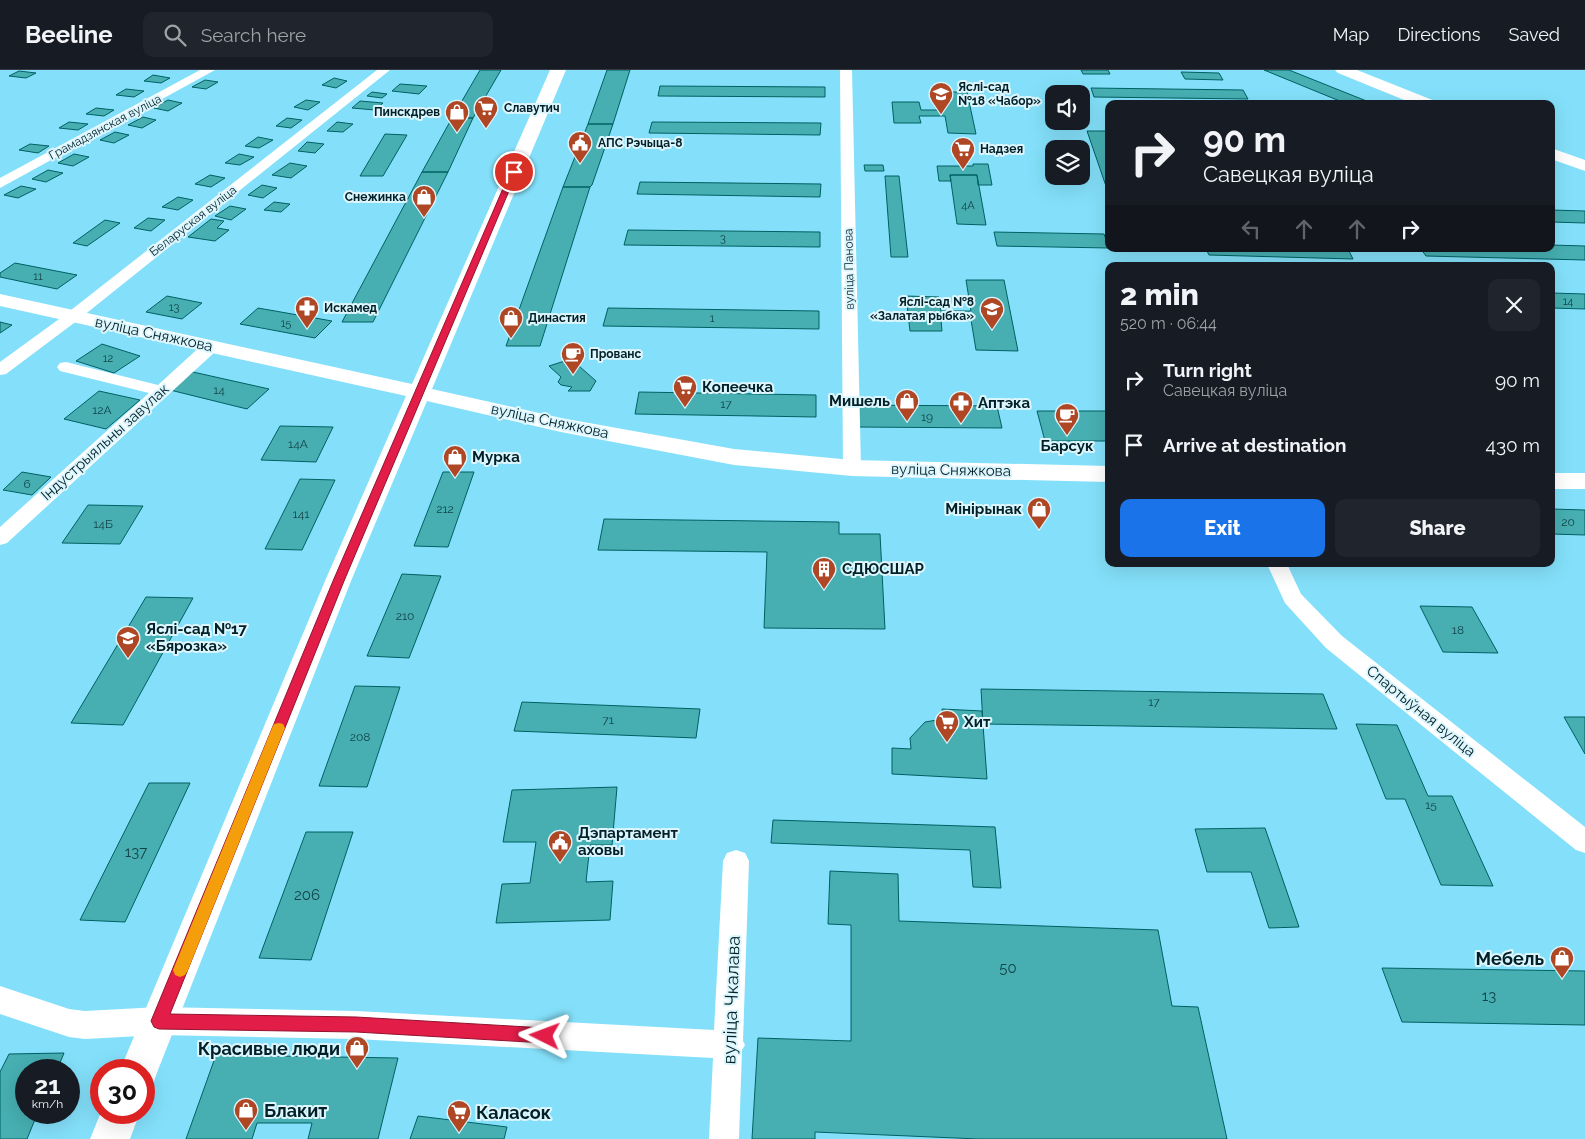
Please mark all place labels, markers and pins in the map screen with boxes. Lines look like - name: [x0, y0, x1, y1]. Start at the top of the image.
- place label: Яслі-сад №18 «Чабор»: [958, 80, 1041, 108]
- school or university icon: Яслі-сад №18 «Чабор»: [928, 81, 954, 115]
- supermarket icon: Славутич: [473, 95, 499, 129]
- shop icon: Пинскдрев: [444, 99, 470, 133]
- place label: Славутич: [504, 101, 560, 115]
- place label: Пинскдрев: [374, 105, 440, 119]
- public building icon: АПС Рэчыца-8: [567, 130, 593, 164]
- place label: АПС Рэчыца-8: [598, 136, 682, 150]
- supermarket icon: Надзея: [950, 136, 976, 170]
- place label: Надзея: [980, 142, 1023, 156]
- pin: [493, 151, 535, 193]
- shop icon: Снежинка: [411, 184, 437, 218]
- place label: Снежинка: [345, 190, 406, 204]
- pharmacy icon: Искамед: [294, 295, 320, 329]
- place label: Яслі-сад №8 «Залатая рыбка»: [870, 295, 974, 323]
- school or university icon: Яслі-сад №8 «Залатая рыбка»: [979, 296, 1005, 330]
- place label: Искамед: [324, 301, 378, 315]
- shop icon: Династия: [498, 305, 524, 339]
- place label: Династия: [528, 311, 586, 325]
- cafe icon: Прованс: [560, 341, 586, 375]
- place label: Прованс: [590, 347, 642, 361]
- supermarket icon: Копеечка: [672, 374, 698, 408]
- place label: Копеечка: [702, 378, 773, 396]
- shop icon: Мишель: [894, 388, 920, 422]
- pharmacy icon: Аптэка: [948, 390, 974, 424]
- place label: Мишель: [829, 392, 890, 410]
- place label: Аптэка: [978, 394, 1031, 412]
- cafe icon: Барсук: [1054, 402, 1080, 436]
- place label: Барсук: [1040, 437, 1094, 455]
- shop icon: Мурка: [442, 444, 468, 478]
- place label: Мурка: [472, 448, 520, 466]
- shop icon: Мінірынак: [1026, 496, 1052, 530]
- place label: Мінірынак: [945, 500, 1022, 518]
- building icon: СДЮСШАР: [811, 556, 837, 590]
- place label: СДЮСШАР: [842, 560, 924, 578]
- place label: Яслі-сад №17 «Бярозка»: [146, 620, 248, 655]
- school or university icon: Яслі-сад №17 «Бярозка»: [115, 625, 141, 659]
- supermarket icon: Хит: [934, 709, 960, 743]
- place label: Хит: [963, 713, 991, 731]
- place label: Дэпартамент аховы: [578, 824, 678, 859]
- public building icon: Дэпартамент аховы: [547, 829, 573, 863]
- shop icon: Мебель: [1549, 945, 1575, 979]
- place label: Мебель: [1476, 948, 1544, 969]
- shop icon: Красивые люди: [344, 1035, 370, 1069]
- place label: Красивые люди: [198, 1038, 340, 1059]
- shop icon: Блакит: [233, 1097, 259, 1131]
- supermarket icon: Каласок: [446, 1099, 472, 1133]
- place label: Блакит: [264, 1100, 327, 1121]
- place label: Каласок: [476, 1102, 551, 1123]

